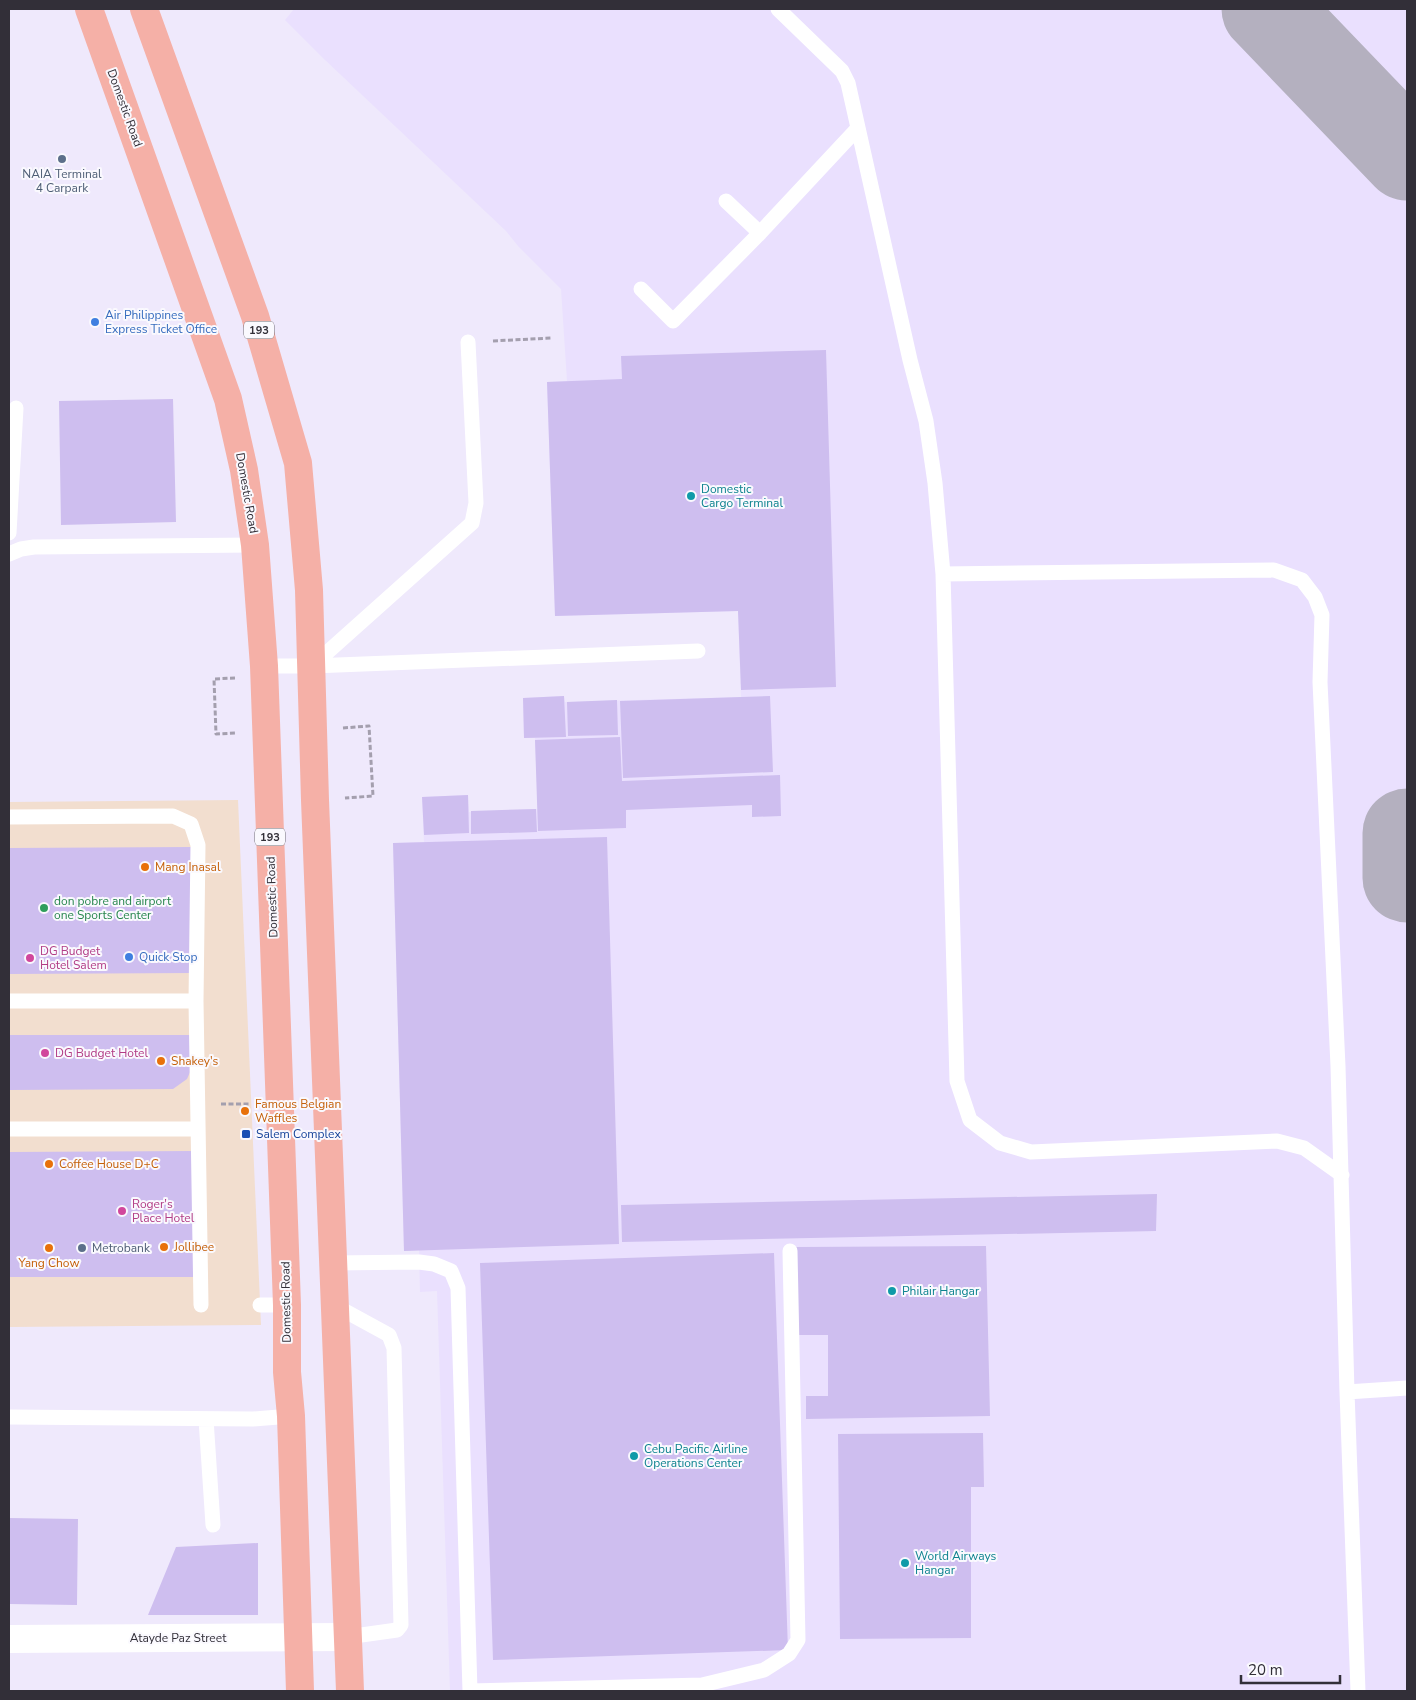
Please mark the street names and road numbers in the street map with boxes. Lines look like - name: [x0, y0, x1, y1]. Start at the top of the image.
- street label: Domestic Road: [104, 67, 146, 149]
- road number: 193: [244, 322, 274, 338]
- street label: Domestic Road: [232, 451, 262, 535]
- road number: 193: [255, 829, 285, 846]
- street label: Domestic Road: [263, 856, 281, 938]
- street label: Domestic Road: [277, 1261, 295, 1343]
- street label: Atayde Paz Street: [130, 1630, 227, 1646]

